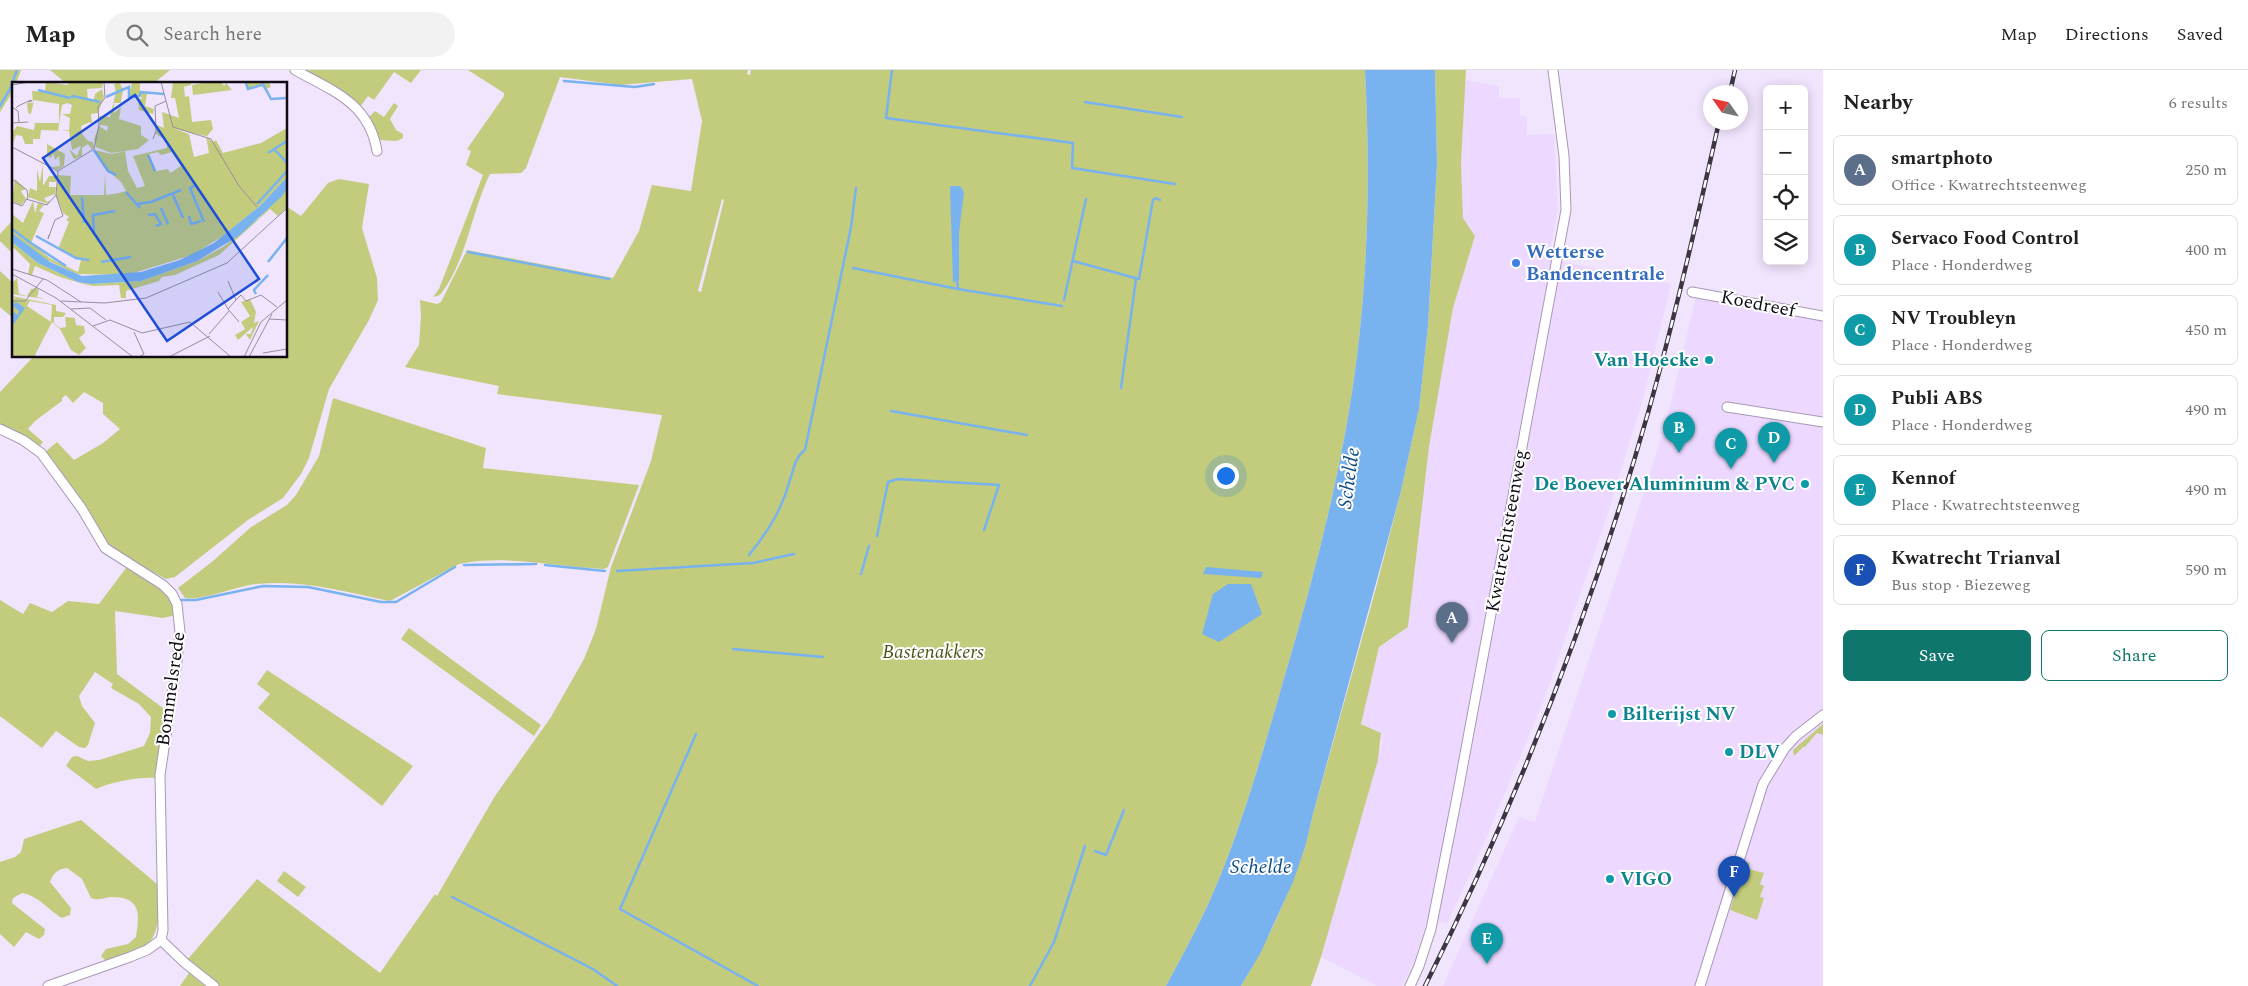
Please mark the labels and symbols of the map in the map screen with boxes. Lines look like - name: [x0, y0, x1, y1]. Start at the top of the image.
- inset map: [12, 82, 288, 358]
- north arrow: [1703, 85, 1748, 130]
- place label: Wetterse Bandencentrale: [1526, 238, 1665, 289]
- marker: Wetterse Bandencentrale: [1510, 257, 1522, 269]
- street label: Koedreef: [1718, 283, 1799, 326]
- place label: Van Hoecke: [1594, 346, 1699, 375]
- marker: Van Hoecke: [1703, 354, 1715, 366]
- pin: B: [1663, 412, 1695, 453]
- pin: D: [1758, 422, 1790, 463]
- pin: C: [1715, 428, 1747, 469]
- water label: Schelde: [1330, 445, 1368, 511]
- street label: Kwatrechtsteenweg: [1478, 447, 1536, 615]
- your location: [1213, 463, 1239, 489]
- place label: De Boever Aluminium & PVC: [1534, 470, 1795, 499]
- marker: De Boever Aluminium & PVC: [1799, 478, 1811, 490]
- pin: A: [1436, 602, 1468, 643]
- street label: Bommelsrede: [149, 630, 193, 748]
- park label: Bastenakkers: [882, 638, 984, 667]
- place label: Bilterijst NV: [1622, 700, 1736, 729]
- marker: Bilterijst NV: [1606, 708, 1618, 720]
- place label: DLV: [1739, 738, 1781, 767]
- marker: DLV: [1723, 746, 1735, 758]
- water label: Schelde: [1230, 852, 1292, 882]
- pin: F: [1718, 856, 1750, 897]
- place label: VIGO: [1620, 865, 1672, 894]
- marker: VIGO: [1604, 873, 1616, 885]
- pin: E: [1471, 923, 1503, 964]

